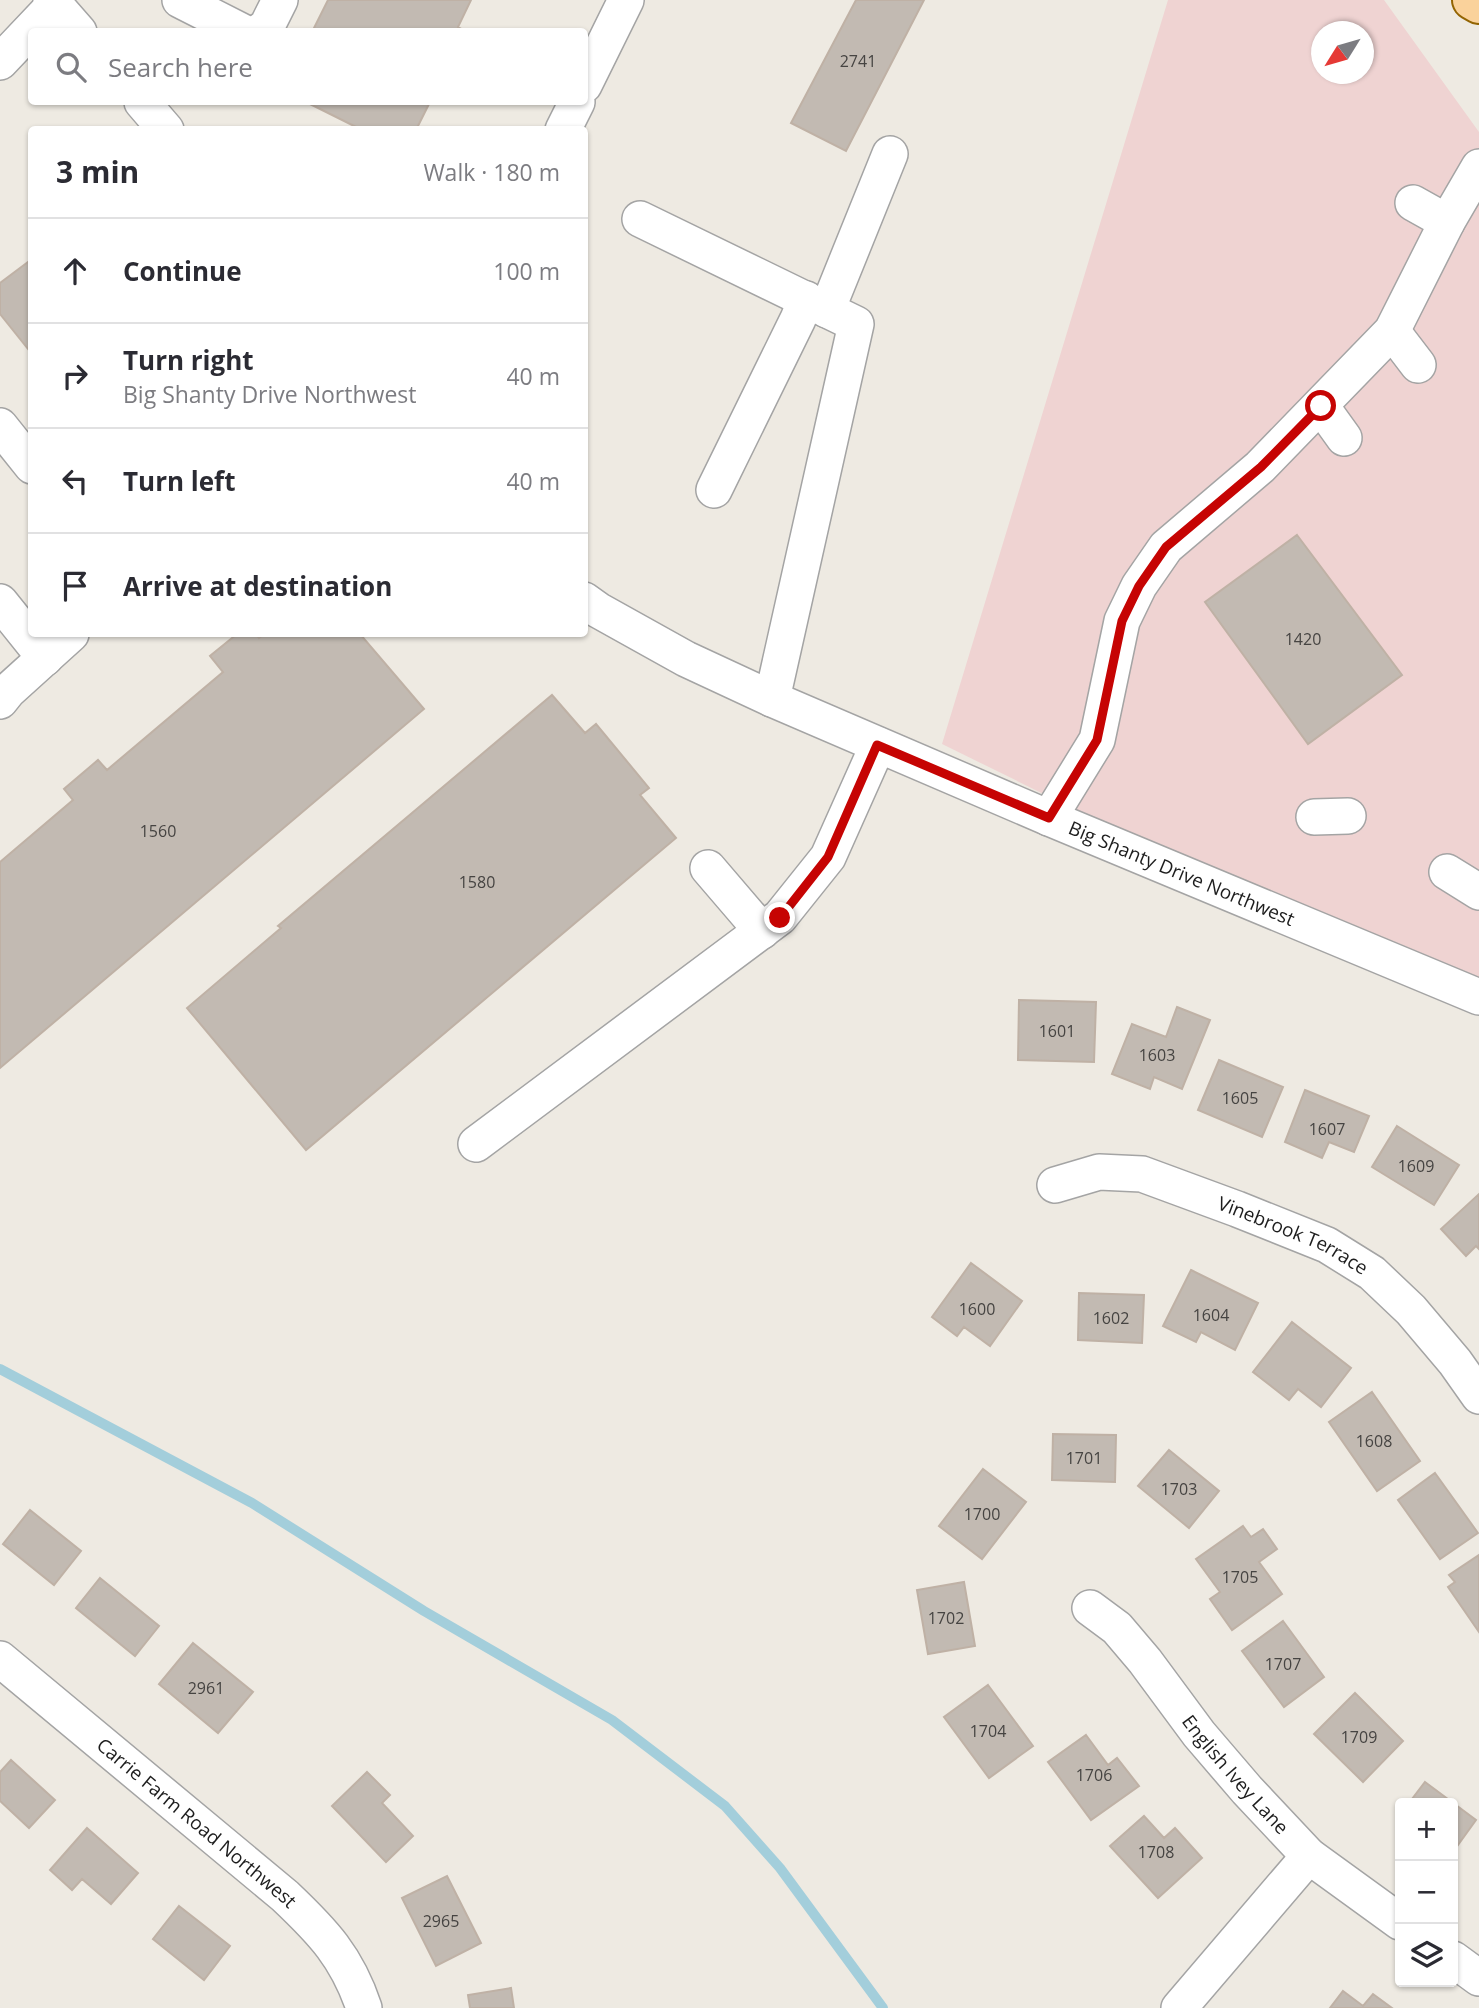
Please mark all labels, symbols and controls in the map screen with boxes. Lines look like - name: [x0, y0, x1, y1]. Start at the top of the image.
- north arrow: [1311, 21, 1374, 84]
- search box: [28, 28, 588, 105]
- icon: search: [52, 48, 90, 86]
- text: Search here: [108, 49, 253, 85]
- house number: 2741: [840, 50, 876, 72]
- text: 3 min: [56, 151, 139, 192]
- text: Walk · 180 m: [423, 156, 560, 188]
- icon: ahead: [56, 252, 94, 290]
- text: Continue: [123, 253, 242, 289]
- text: 100 m: [493, 255, 560, 287]
- text: Turn right: [123, 342, 254, 378]
- icon: right: [56, 357, 94, 395]
- text: 40 m: [506, 360, 560, 392]
- text: Big Shanty Drive Northwest: [123, 378, 416, 410]
- route start: [1305, 390, 1336, 421]
- icon: left: [56, 462, 94, 500]
- text: Turn left: [123, 463, 235, 499]
- text: 40 m: [506, 465, 560, 497]
- icon: arrive: [56, 567, 94, 605]
- text: Arrive at destination: [123, 568, 392, 604]
- house number: 1420: [1285, 628, 1321, 650]
- street label: Big Shanty Drive Northwest: [1065, 815, 1299, 932]
- house number: 1560: [140, 820, 176, 842]
- house number: 1580: [459, 871, 495, 893]
- route end: [764, 902, 795, 933]
- house number: 1601: [1039, 1020, 1075, 1042]
- house number: 1603: [1139, 1044, 1175, 1066]
- house number: 1605: [1222, 1087, 1258, 1109]
- house number: 1607: [1309, 1118, 1345, 1140]
- house number: 1609: [1398, 1155, 1434, 1177]
- street label: Vinebrook Terrace: [1214, 1190, 1373, 1280]
- house number: 1600: [959, 1298, 995, 1320]
- house number: 1604: [1193, 1304, 1229, 1326]
- house number: 1602: [1093, 1307, 1129, 1329]
- house number: 1608: [1356, 1430, 1392, 1452]
- house number: 1701: [1066, 1447, 1102, 1469]
- house number: 1703: [1161, 1478, 1197, 1500]
- house number: 1700: [964, 1503, 1000, 1525]
- house number: 1705: [1222, 1566, 1258, 1588]
- house number: 1702: [928, 1607, 964, 1629]
- house number: 1707: [1265, 1653, 1301, 1675]
- house number: 2961: [188, 1677, 224, 1699]
- street label: English Ivey Lane: [1176, 1709, 1295, 1840]
- house number: 1704: [970, 1720, 1006, 1742]
- house number: 1709: [1341, 1726, 1377, 1748]
- street label: Carrie Farm Road Northwest: [91, 1732, 303, 1914]
- house number: 1706: [1076, 1764, 1112, 1786]
- map controls: [1395, 1798, 1458, 1987]
- button: +: [1395, 1798, 1458, 1861]
- house number: 1708: [1138, 1841, 1174, 1863]
- button: −: [1395, 1861, 1458, 1924]
- house number: 2965: [423, 1910, 459, 1932]
- button: layers: [1395, 1924, 1458, 1987]

